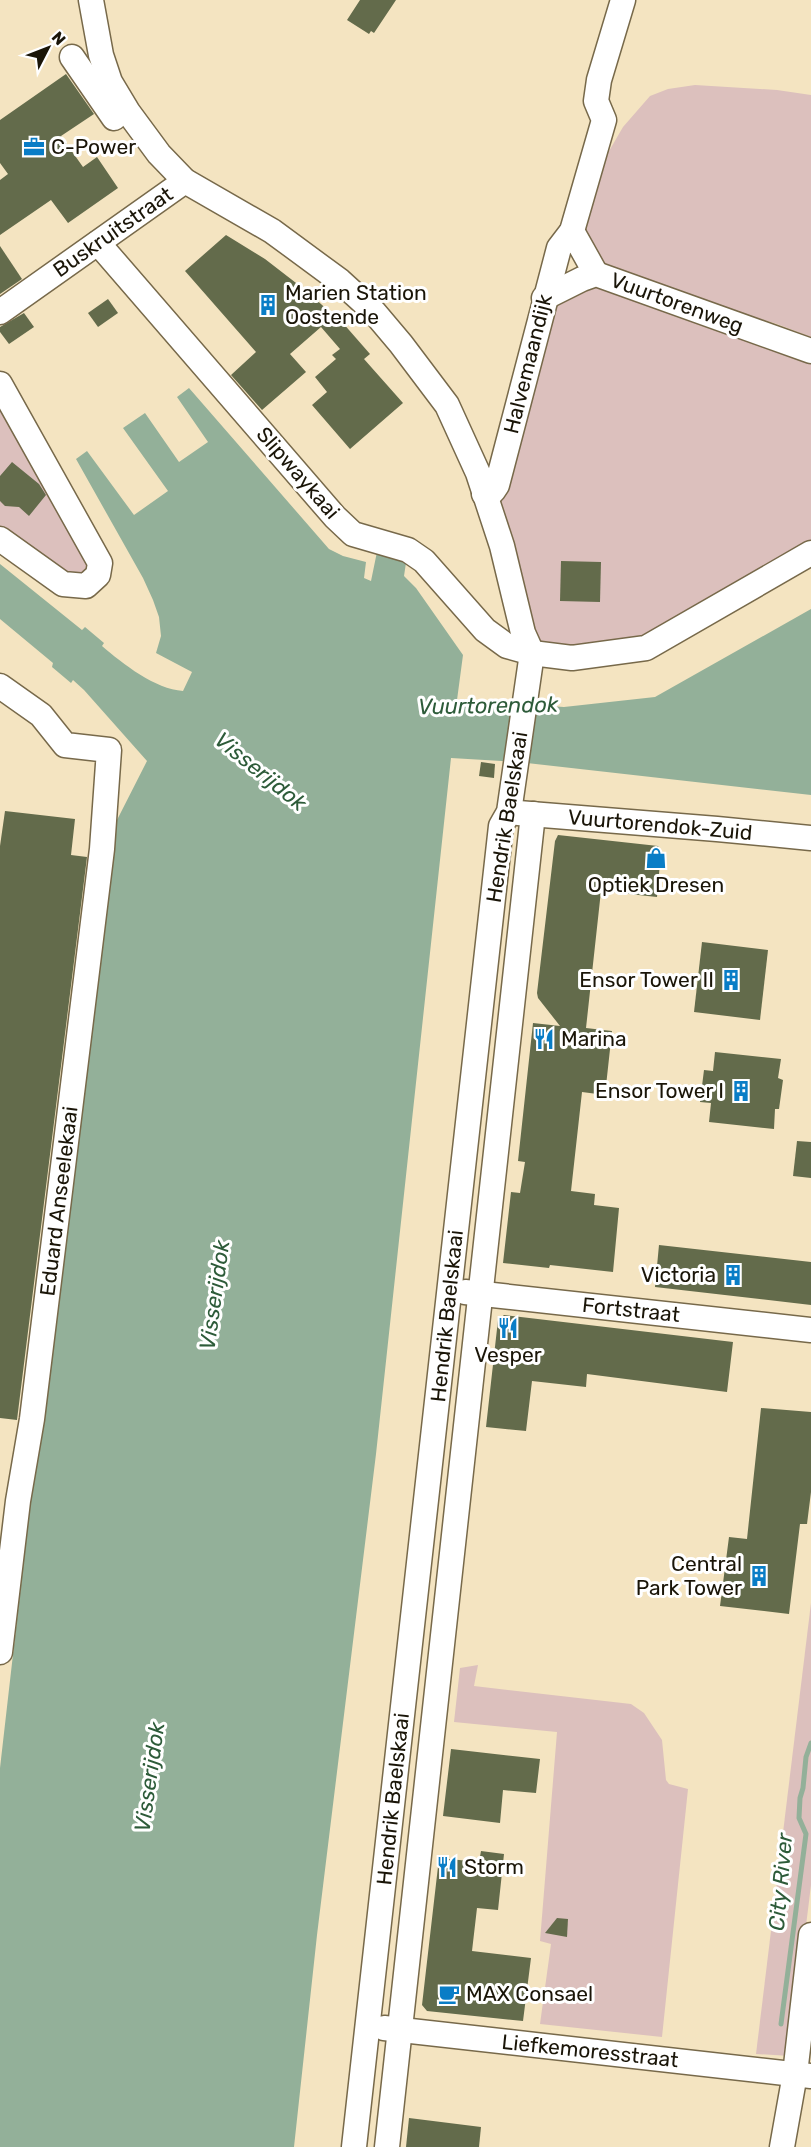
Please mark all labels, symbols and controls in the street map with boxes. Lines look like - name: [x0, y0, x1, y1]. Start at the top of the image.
- north arrow: [18, 18, 78, 78]
- text: N: [48, 28, 70, 49]
- place label: C-Power: [51, 134, 136, 159]
- office icon: C-Power: [22, 135, 46, 159]
- street label: Buskruitstraat: [48, 181, 177, 282]
- street label: Vuurtorenweg: [607, 267, 747, 338]
- place label: Marien Station Oostende: [285, 280, 427, 329]
- street label: Halvemaandijk: [498, 291, 557, 436]
- building icon: Marien Station Oostende: [256, 293, 280, 317]
- street label: Slipwaykaai: [252, 422, 345, 524]
- water label: Vuurtorendok: [418, 691, 559, 720]
- water label: Visserijdok: [209, 726, 313, 817]
- street label: Hendrik Baelskaai: [481, 730, 532, 904]
- street label: Vuurtorendok-Zuid: [567, 804, 753, 845]
- shop icon: Optiek Dresen: [644, 846, 668, 870]
- place label: Optiek Dresen: [588, 872, 724, 897]
- place label: Ensor Tower II: [579, 967, 714, 992]
- building icon: Ensor Tower II: [719, 968, 743, 992]
- place label: Marina: [561, 1026, 627, 1051]
- restaurant icon: Marina: [532, 1027, 556, 1051]
- place label: Ensor Tower I: [595, 1078, 724, 1103]
- building icon: Ensor Tower I: [729, 1079, 753, 1103]
- street label: Eduard Anseelekaai: [34, 1105, 83, 1297]
- street label: Hendrik Baelskaai: [425, 1229, 468, 1403]
- water label: Visserijdok: [193, 1238, 236, 1352]
- place label: Victoria: [641, 1262, 716, 1287]
- building icon: Victoria: [721, 1263, 745, 1287]
- street label: Fortstraat: [581, 1292, 681, 1327]
- restaurant icon: Vesper: [496, 1316, 520, 1340]
- place label: Vesper: [474, 1342, 542, 1367]
- place label: Central Park Tower: [636, 1551, 742, 1600]
- building icon: Central Park Tower: [747, 1564, 771, 1588]
- street label: Hendrik Baelskaai: [371, 1712, 414, 1886]
- water label: Visserijdok: [128, 1720, 171, 1834]
- water label: City River: [763, 1831, 798, 1932]
- place label: Storm: [464, 1854, 524, 1879]
- restaurant icon: Storm: [435, 1855, 459, 1879]
- place label: MAX Consael: [466, 1981, 593, 2006]
- cafe icon: MAX Consael: [437, 1982, 461, 2006]
- street label: Liefkemoresstraat: [500, 2029, 680, 2072]

